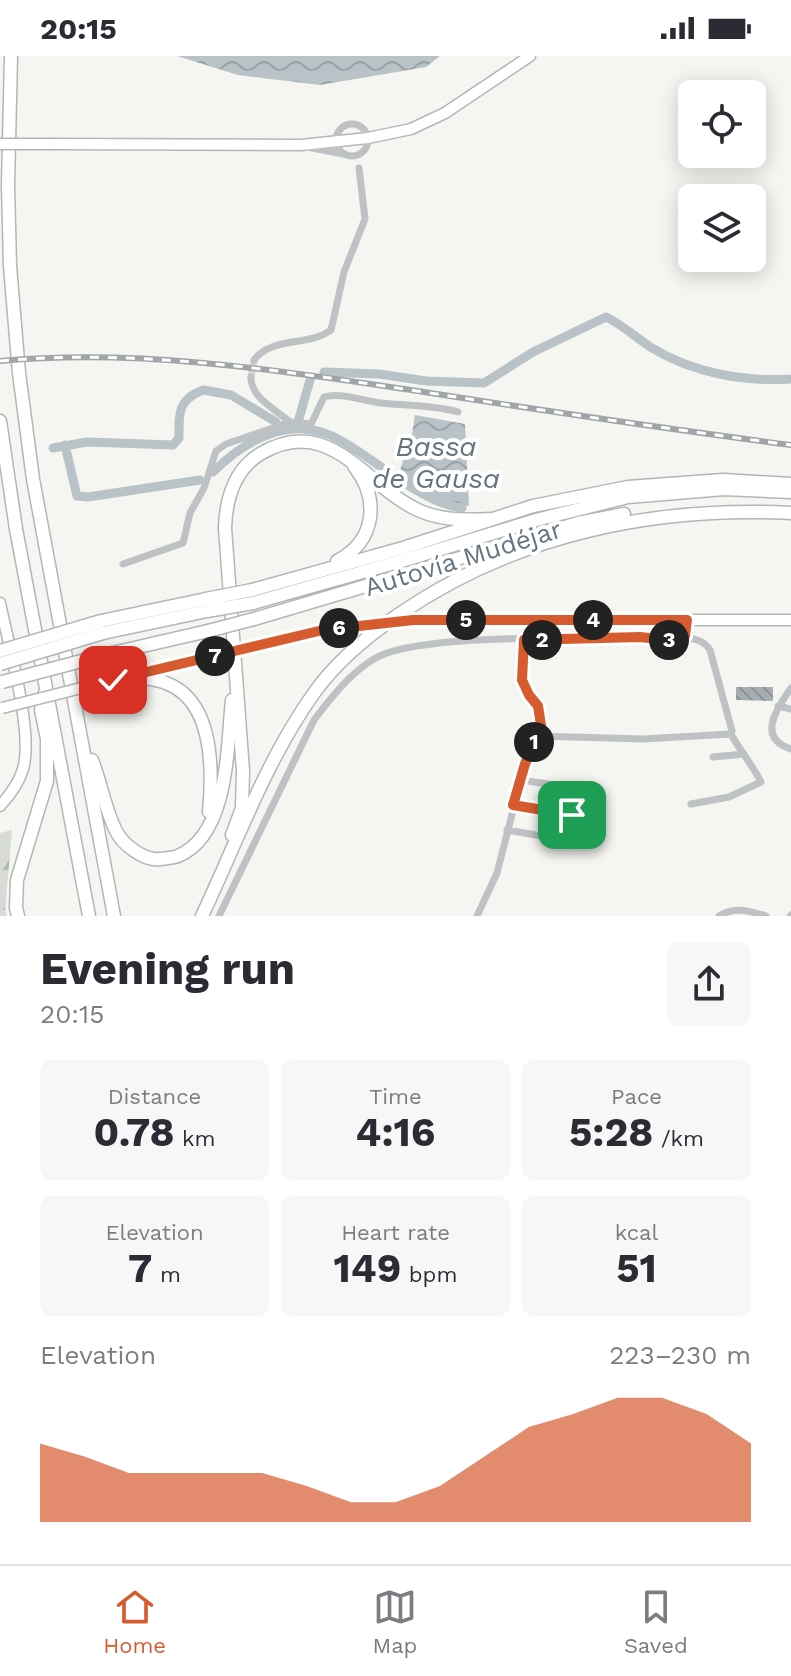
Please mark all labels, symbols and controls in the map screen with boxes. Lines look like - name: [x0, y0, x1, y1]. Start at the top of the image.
- text: 20:15: [40, 11, 117, 46]
- map controls: [678, 80, 766, 272]
- button: locate: [678, 80, 766, 168]
- button: layers: [678, 184, 766, 272]
- water label: Bassa de Gausa: [372, 430, 500, 495]
- street label: Autovía Mudéjar: [361, 514, 565, 602]
- pin: 5: [446, 600, 486, 640]
- pin: 4: [573, 600, 613, 640]
- text: 5: [460, 607, 472, 632]
- text: 4: [586, 607, 600, 632]
- pin: 6: [319, 608, 359, 648]
- text: 6: [332, 615, 346, 640]
- pin: 2: [522, 620, 562, 660]
- pin: 3: [649, 620, 689, 660]
- text: 2: [535, 627, 549, 652]
- text: 3: [662, 627, 676, 652]
- pin: 7: [195, 636, 235, 676]
- text: 7: [208, 643, 222, 668]
- pin: [79, 646, 147, 714]
- icon: check: [91, 658, 135, 702]
- pin: 1: [514, 722, 554, 762]
- text: 1: [529, 729, 539, 754]
- pin: [538, 781, 606, 849]
- icon: arrive: [550, 793, 594, 837]
- button: share: [667, 942, 751, 1026]
- text: Evening run: [40, 943, 295, 995]
- text: 20:15: [40, 999, 104, 1029]
- text: Distance: [108, 1084, 201, 1109]
- text: Time: [369, 1084, 422, 1109]
- text: Pace: [611, 1084, 662, 1109]
- text: 0.78: [93, 1109, 175, 1156]
- text: 4:16: [356, 1109, 435, 1156]
- text: 5:28: [569, 1109, 653, 1156]
- text: km: [175, 1126, 216, 1151]
- text: /km: [653, 1126, 704, 1151]
- text: Elevation: [105, 1220, 204, 1245]
- text: Heart rate: [341, 1220, 450, 1245]
- text: kcal: [615, 1220, 658, 1245]
- text: 7: [128, 1245, 152, 1292]
- text: 149: [334, 1245, 401, 1292]
- text: 51: [616, 1245, 657, 1292]
- text: m: [152, 1262, 181, 1287]
- text: bpm: [401, 1262, 457, 1287]
- text: Elevation: [40, 1340, 156, 1370]
- text: 223–230 m: [609, 1340, 751, 1370]
- tab: Home: [103, 1585, 166, 1658]
- tab: Map: [373, 1585, 417, 1658]
- tab: Saved: [624, 1585, 688, 1658]

